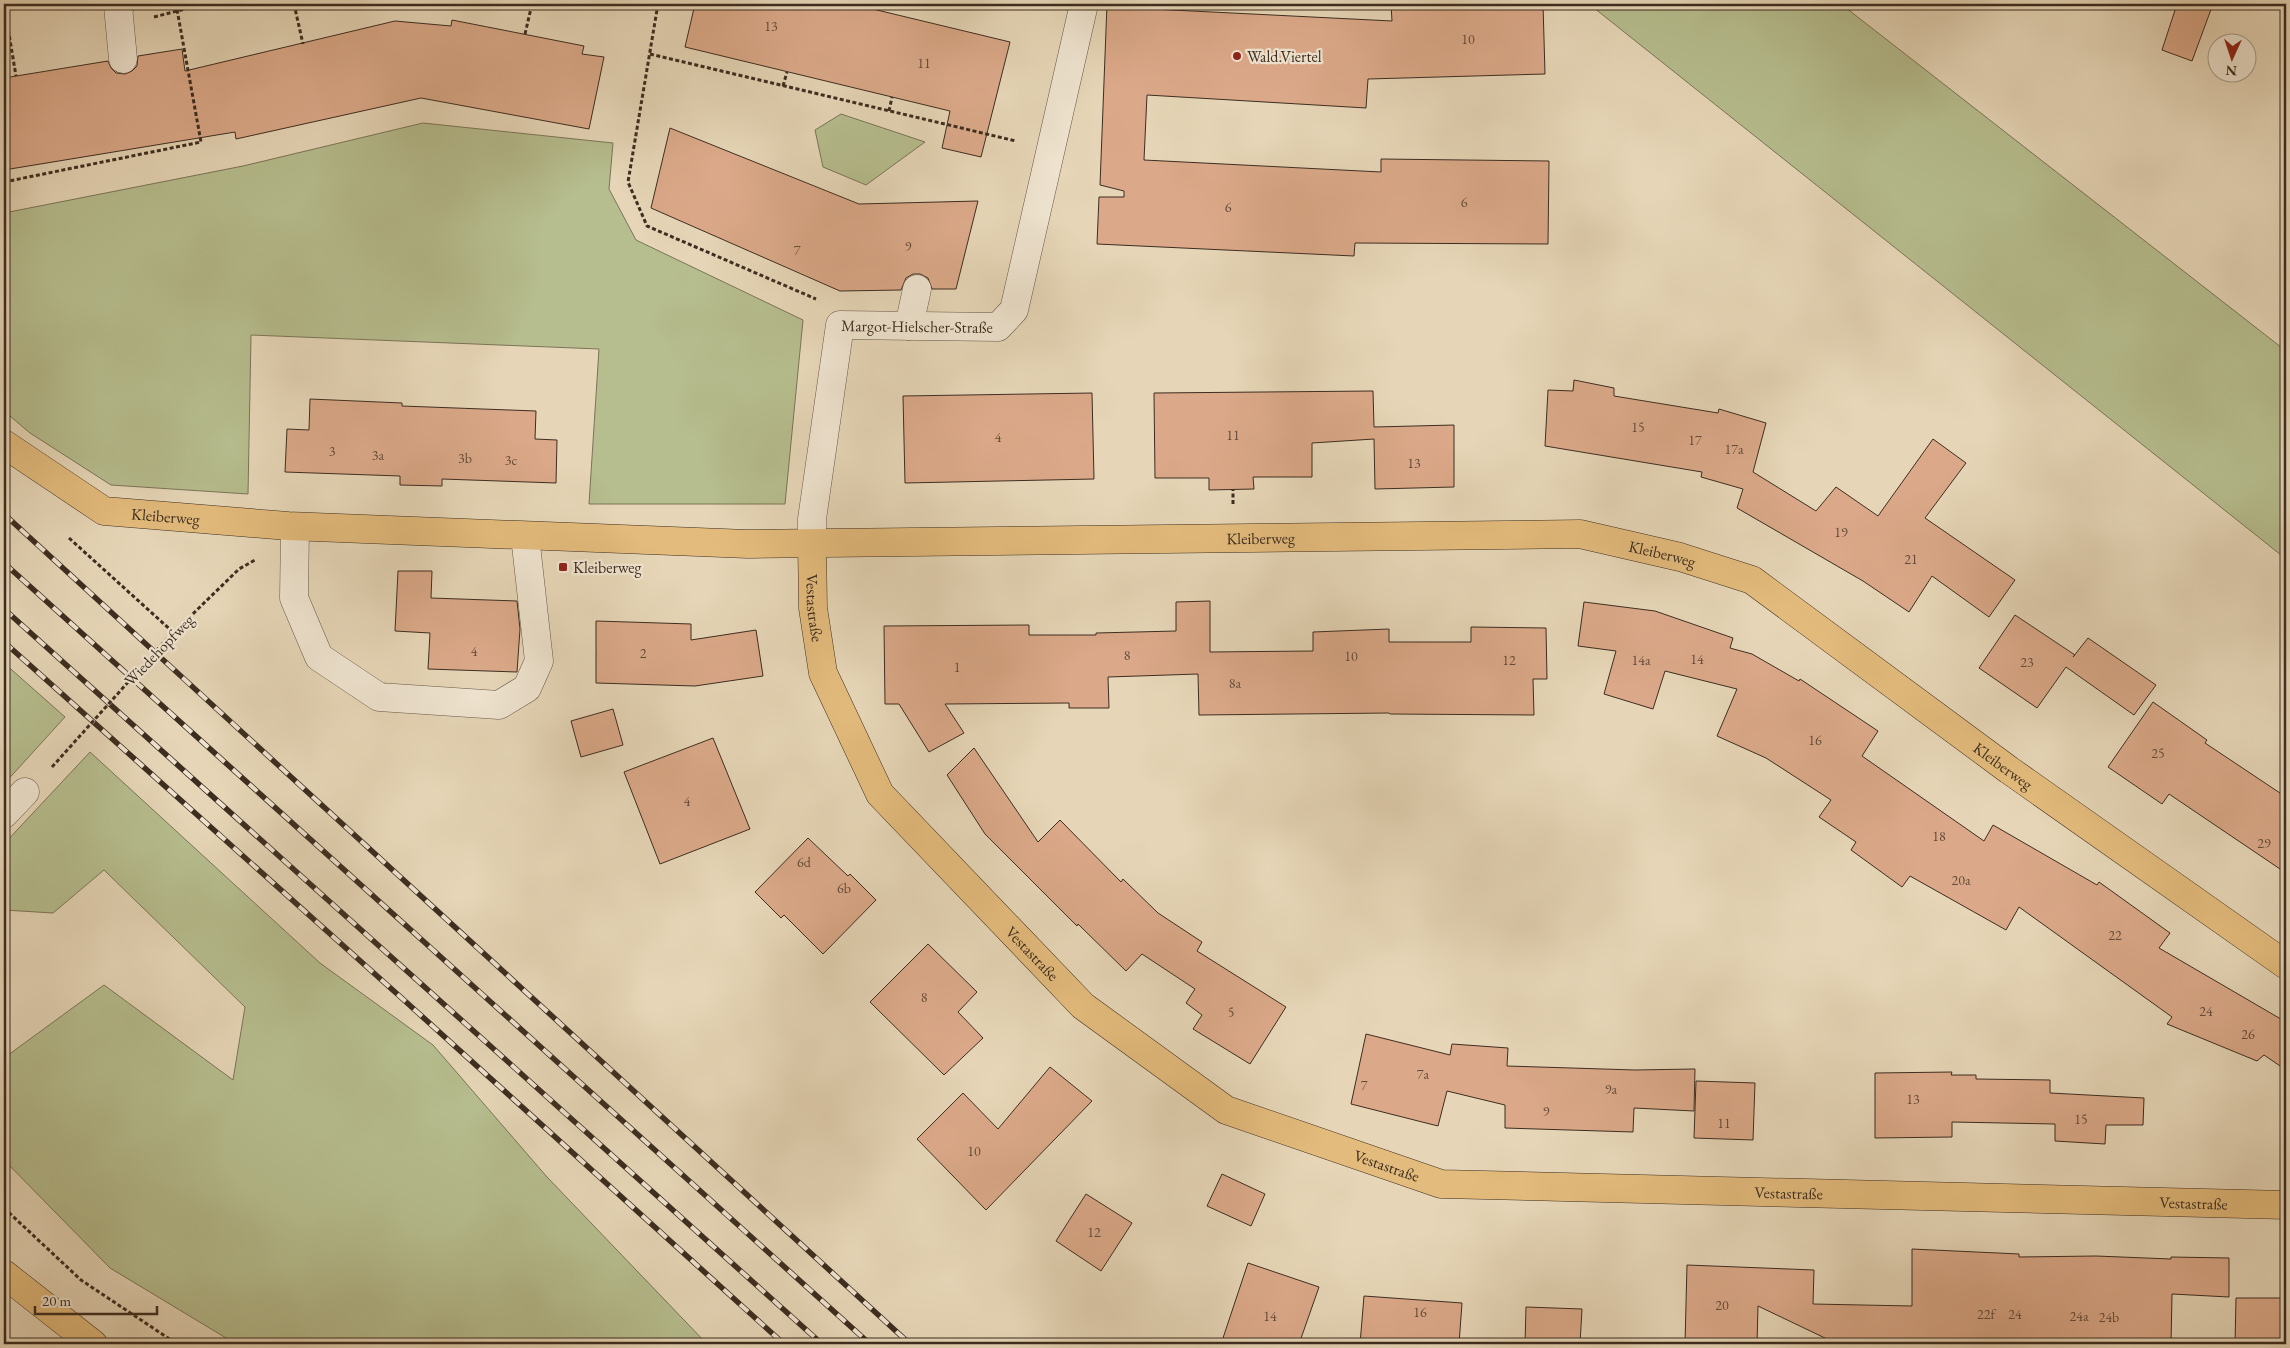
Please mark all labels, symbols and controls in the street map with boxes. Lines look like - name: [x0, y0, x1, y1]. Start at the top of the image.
- house number: 13: [764, 17, 778, 35]
- house number: 10: [1461, 30, 1475, 48]
- north arrow: [2208, 32, 2258, 82]
- place label: Wald.Viertel: [1247, 46, 1322, 67]
- marker: Wald.Viertel: [1231, 50, 1243, 62]
- house number: 11: [917, 54, 931, 72]
- text: N: [2225, 62, 2237, 80]
- house number: 6: [1461, 193, 1468, 211]
- house number: 6: [1225, 198, 1232, 216]
- house number: 9: [905, 237, 912, 255]
- house number: 7: [794, 241, 801, 259]
- street label: Margot-Hielscher-Straße: [841, 315, 993, 337]
- house number: 15: [1631, 418, 1645, 436]
- house number: 11: [1226, 426, 1240, 444]
- house number: 4: [995, 428, 1002, 446]
- house number: 17: [1688, 431, 1702, 449]
- house number: 17a: [1724, 440, 1744, 458]
- house number: 3: [329, 442, 336, 460]
- house number: 3a: [372, 446, 385, 464]
- house number: 3b: [458, 449, 472, 467]
- house number: 3c: [505, 451, 518, 469]
- house number: 13: [1407, 454, 1421, 472]
- street label: Kleiberweg: [130, 503, 201, 529]
- house number: 19: [1834, 523, 1848, 541]
- street label: Kleiberweg: [1226, 527, 1296, 549]
- street label: Kleiberweg: [1627, 535, 1700, 572]
- house number: 21: [1904, 550, 1918, 568]
- place label: Kleiberweg: [573, 557, 643, 578]
- marker: Kleiberweg: [557, 561, 569, 573]
- street label: Vestastraße: [802, 574, 829, 643]
- street label: Wiedehopfweg: [119, 609, 199, 690]
- house number: 4: [471, 642, 478, 660]
- house number: 2: [640, 644, 647, 662]
- house number: 8: [1124, 646, 1131, 664]
- house number: 10: [1344, 647, 1358, 665]
- house number: 14: [1690, 650, 1704, 668]
- house number: 12: [1502, 651, 1516, 669]
- house number: 14a: [1631, 651, 1651, 669]
- house number: 23: [2020, 653, 2034, 671]
- house number: 1: [954, 658, 960, 676]
- house number: 8a: [1229, 674, 1242, 692]
- house number: 16: [1808, 731, 1822, 749]
- street label: Kleiberweg: [1969, 737, 2038, 795]
- house number: 25: [2151, 744, 2165, 762]
- house number: 4: [684, 792, 691, 810]
- house number: 18: [1932, 827, 1946, 845]
- house number: 29: [2257, 834, 2271, 852]
- house number: 6d: [797, 853, 812, 871]
- house number: 20a: [1951, 871, 1971, 889]
- house number: 6b: [837, 879, 851, 897]
- street label: Vestastraße: [1001, 921, 1064, 985]
- house number: 22: [2108, 926, 2122, 944]
- house number: 8: [921, 988, 928, 1006]
- house number: 24: [2199, 1002, 2213, 1020]
- house number: 5: [1228, 1003, 1234, 1021]
- house number: 26: [2241, 1025, 2255, 1043]
- house number: 7a: [1417, 1065, 1430, 1083]
- house number: 7: [1361, 1076, 1368, 1094]
- house number: 9a: [1605, 1080, 1618, 1098]
- house number: 13: [1906, 1090, 1920, 1108]
- house number: 9: [1543, 1102, 1550, 1120]
- house number: 15: [2074, 1110, 2088, 1128]
- house number: 11: [1717, 1114, 1731, 1132]
- house number: 10: [967, 1142, 981, 1160]
- street label: Vestastraße: [1351, 1144, 1423, 1186]
- street label: Vestastraße: [1754, 1181, 1823, 1204]
- street label: Vestastraße: [2159, 1191, 2228, 1214]
- house number: 12: [1087, 1223, 1101, 1241]
- scale bar: [35, 1283, 158, 1315]
- text: 20 m: [42, 1291, 71, 1310]
- house number: 20: [1715, 1296, 1729, 1314]
- house number: 16: [1413, 1303, 1427, 1321]
- house number: 22f: [1977, 1305, 1996, 1323]
- house number: 24: [2008, 1305, 2022, 1323]
- house number: 14: [1263, 1307, 1277, 1325]
- house number: 24a: [2069, 1307, 2089, 1325]
- house number: 24b: [2099, 1308, 2119, 1326]

